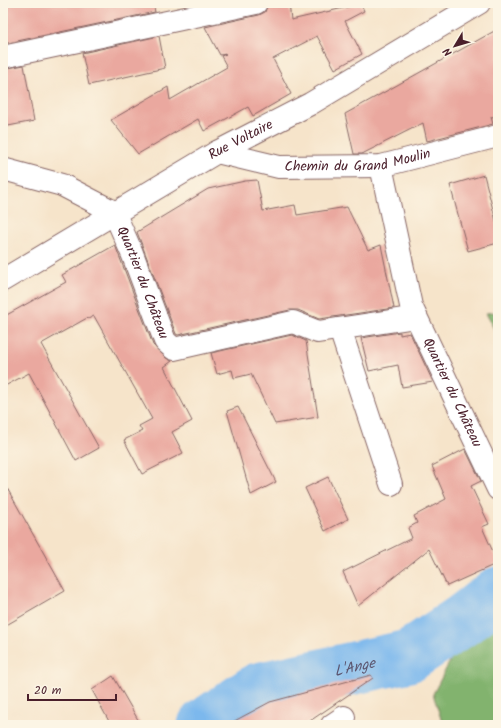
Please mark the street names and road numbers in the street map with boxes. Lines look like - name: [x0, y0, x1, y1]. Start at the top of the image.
- street label: Rue Voltaire: [204, 114, 278, 166]
- street label: Chemin du Grand Moulin: [284, 143, 433, 178]
- street label: Quartier du Château: [111, 223, 174, 342]
- street label: Quartier du Château: [417, 334, 488, 451]

